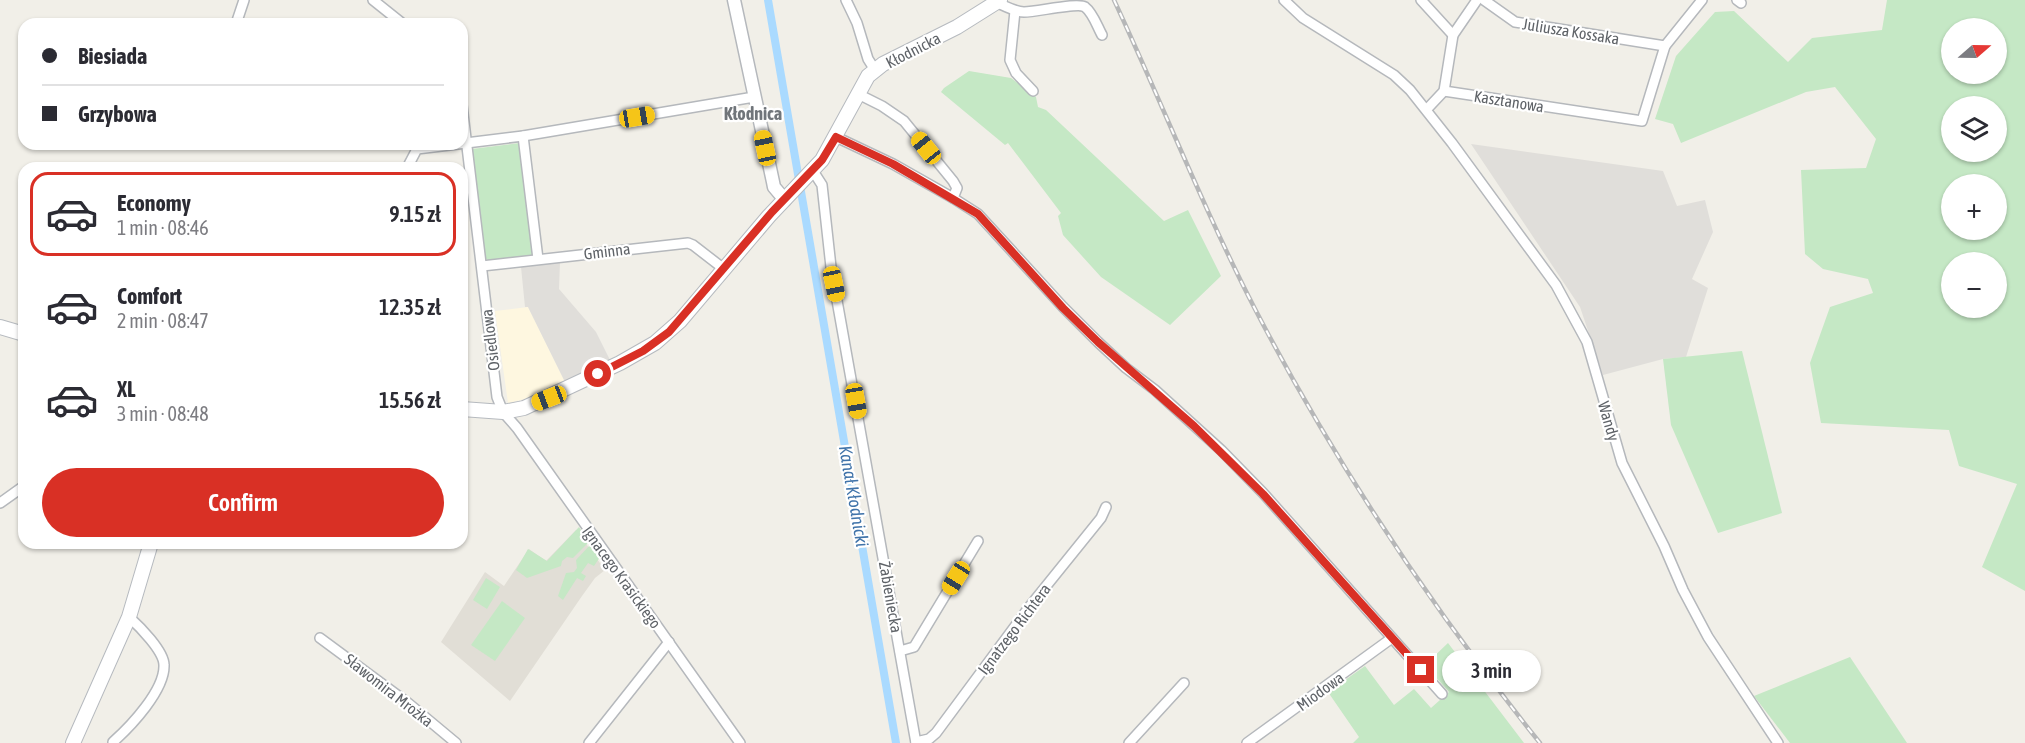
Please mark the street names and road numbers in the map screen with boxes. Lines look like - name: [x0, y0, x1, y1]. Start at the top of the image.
- street label: Juliusza Kossaka: [1521, 14, 1621, 48]
- street label: Kłodnicka: [883, 29, 943, 71]
- street label: Kasztanowa: [1473, 87, 1545, 115]
- street label: Gminna: [583, 239, 631, 263]
- street label: Osiedlowa: [477, 308, 503, 372]
- street label: Wandy: [1594, 399, 1623, 444]
- street label: Ignacego Krasickiego: [578, 522, 665, 632]
- street label: Żabieniecka: [876, 560, 906, 634]
- street label: Ignatzego Richtera: [974, 580, 1055, 678]
- street label: Sławomira Mrożka: [341, 650, 437, 730]
- street label: Miodowa: [1293, 668, 1347, 714]

